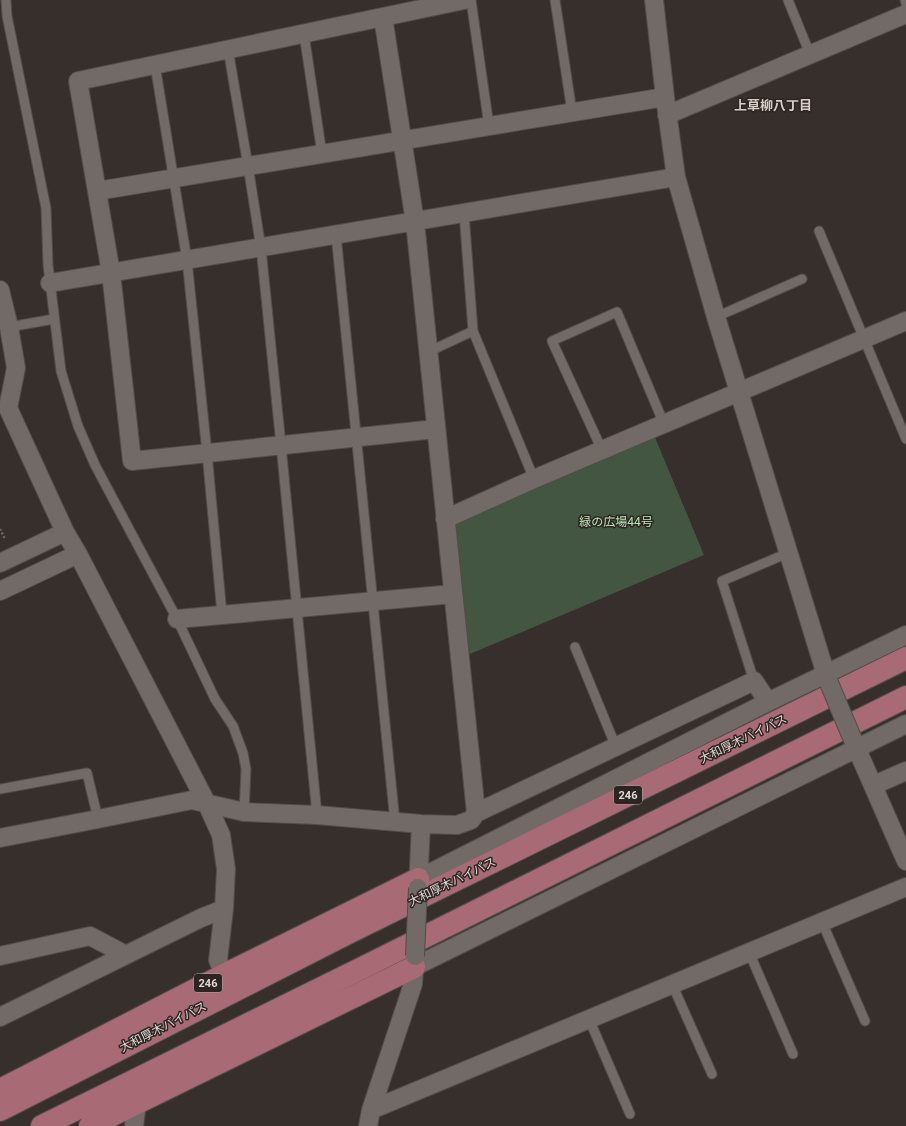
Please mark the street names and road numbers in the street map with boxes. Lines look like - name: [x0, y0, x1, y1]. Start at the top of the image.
- street label: 大和厚木バイパス: [697, 712, 789, 766]
- road number: 246: [614, 786, 642, 804]
- street label: 大和厚木バイパス: [406, 855, 498, 909]
- road number: 246: [194, 974, 222, 992]
- street label: 大和厚木バイパス: [117, 999, 209, 1055]

